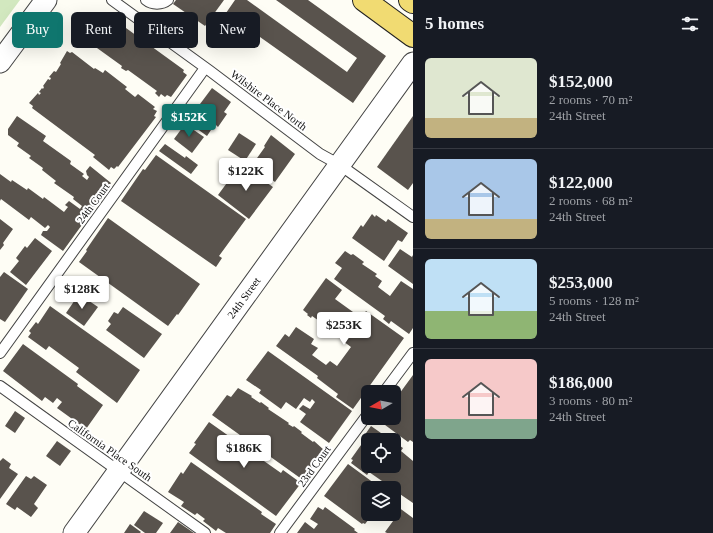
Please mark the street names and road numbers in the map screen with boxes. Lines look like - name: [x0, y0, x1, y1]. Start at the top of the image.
- street label: Wilshire Place North: [228, 67, 310, 133]
- street label: 24th Court: [74, 180, 112, 226]
- street label: 24th Street: [225, 275, 263, 321]
- street label: California Place South: [66, 417, 155, 484]
- street label: 23rd Court: [295, 443, 333, 489]

